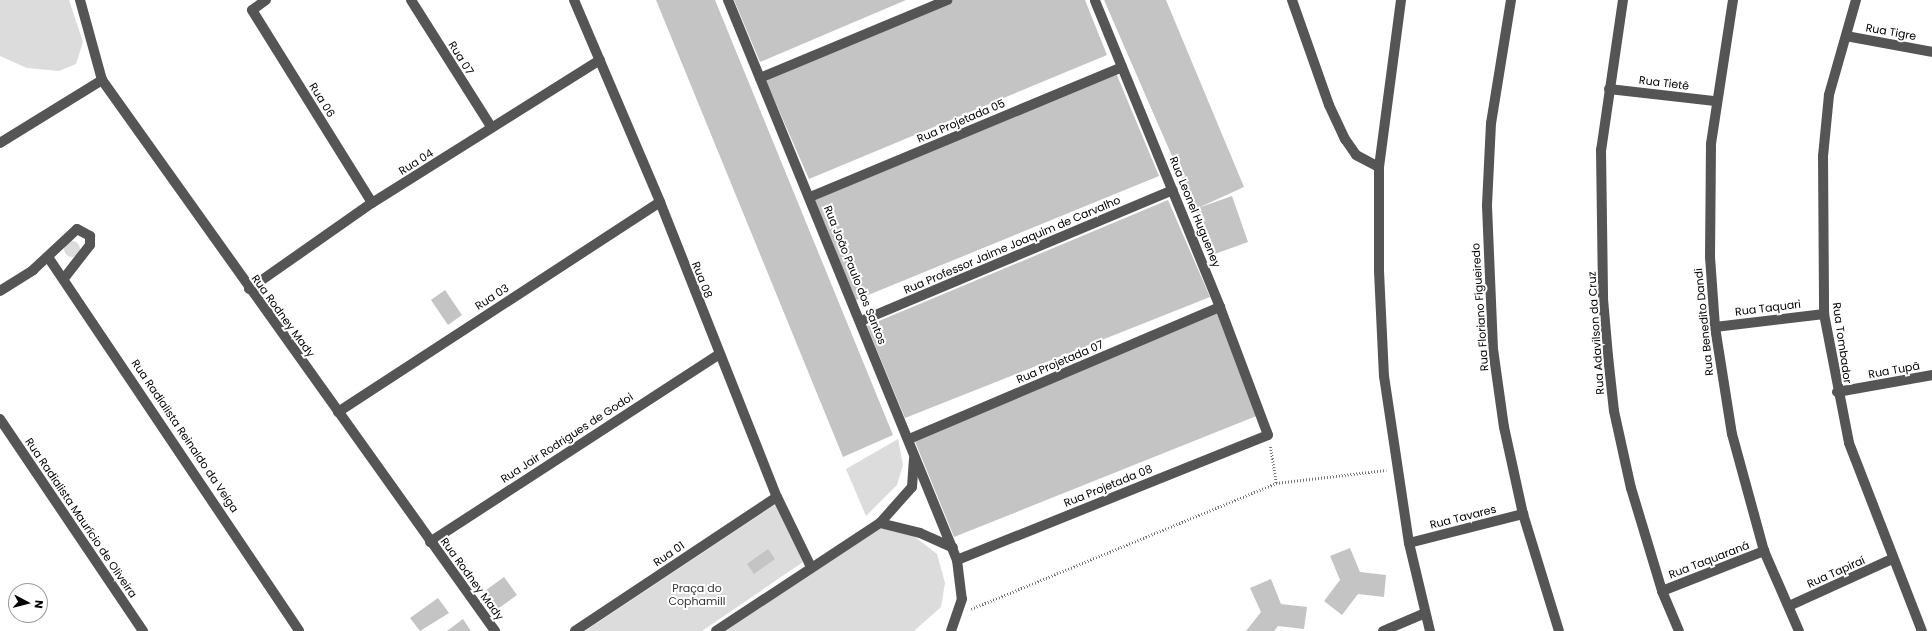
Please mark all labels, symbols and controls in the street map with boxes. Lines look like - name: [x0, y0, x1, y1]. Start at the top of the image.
- street label: Rua Tigre: [1865, 21, 1917, 43]
- street label: Rua 07: [446, 39, 476, 77]
- street label: Rua Tietê: [1638, 73, 1690, 93]
- street label: Rua 06: [306, 80, 338, 120]
- street label: Rua Projetada 05: [915, 97, 1007, 145]
- street label: Rua 04: [396, 146, 436, 178]
- street label: Rua Leonel Hugueney: [1167, 155, 1223, 269]
- street label: Rua Professor Jaime Joaquim de Carvalho: [902, 193, 1122, 297]
- street label: Rua João Paulo dos Santos: [821, 204, 889, 346]
- street label: Rua Floriano Figueiredo: [1469, 243, 1491, 371]
- street label: Rua 08: [689, 260, 715, 300]
- street label: Rua Benedito Dandi: [1692, 268, 1716, 376]
- street label: Rua Adavilson da Cruz: [1585, 271, 1607, 395]
- street label: Rua Rodney Mady: [249, 272, 317, 360]
- street label: Rua 03: [473, 281, 511, 313]
- street label: Rua Taquari: [1734, 297, 1802, 319]
- street label: Rua Tombador: [1830, 302, 1854, 384]
- street label: Rua Projetada 07: [1014, 338, 1106, 386]
- street label: Rua Radialista Reinaldo da Veiga: [129, 357, 241, 515]
- street label: Rua Tupã: [1867, 359, 1921, 381]
- street label: Rua Jair Rodrigues de Godoi: [498, 390, 636, 486]
- street label: Rua Radialista Maurício de Oliveira: [22, 436, 140, 600]
- street label: Rua Projetada 08: [1062, 462, 1154, 510]
- street label: Rua Tavares: [1429, 502, 1497, 532]
- street label: Rua Rodney Mady: [438, 535, 506, 623]
- street label: Rua 01: [651, 539, 687, 569]
- street label: Rua Taquaraná: [1667, 539, 1751, 581]
- street label: Rua Tapiraí: [1805, 553, 1867, 591]
- park label: Praça do Cophamill: [669, 582, 725, 608]
- north arrow: [8, 583, 48, 623]
- text: N: [30, 599, 47, 609]

